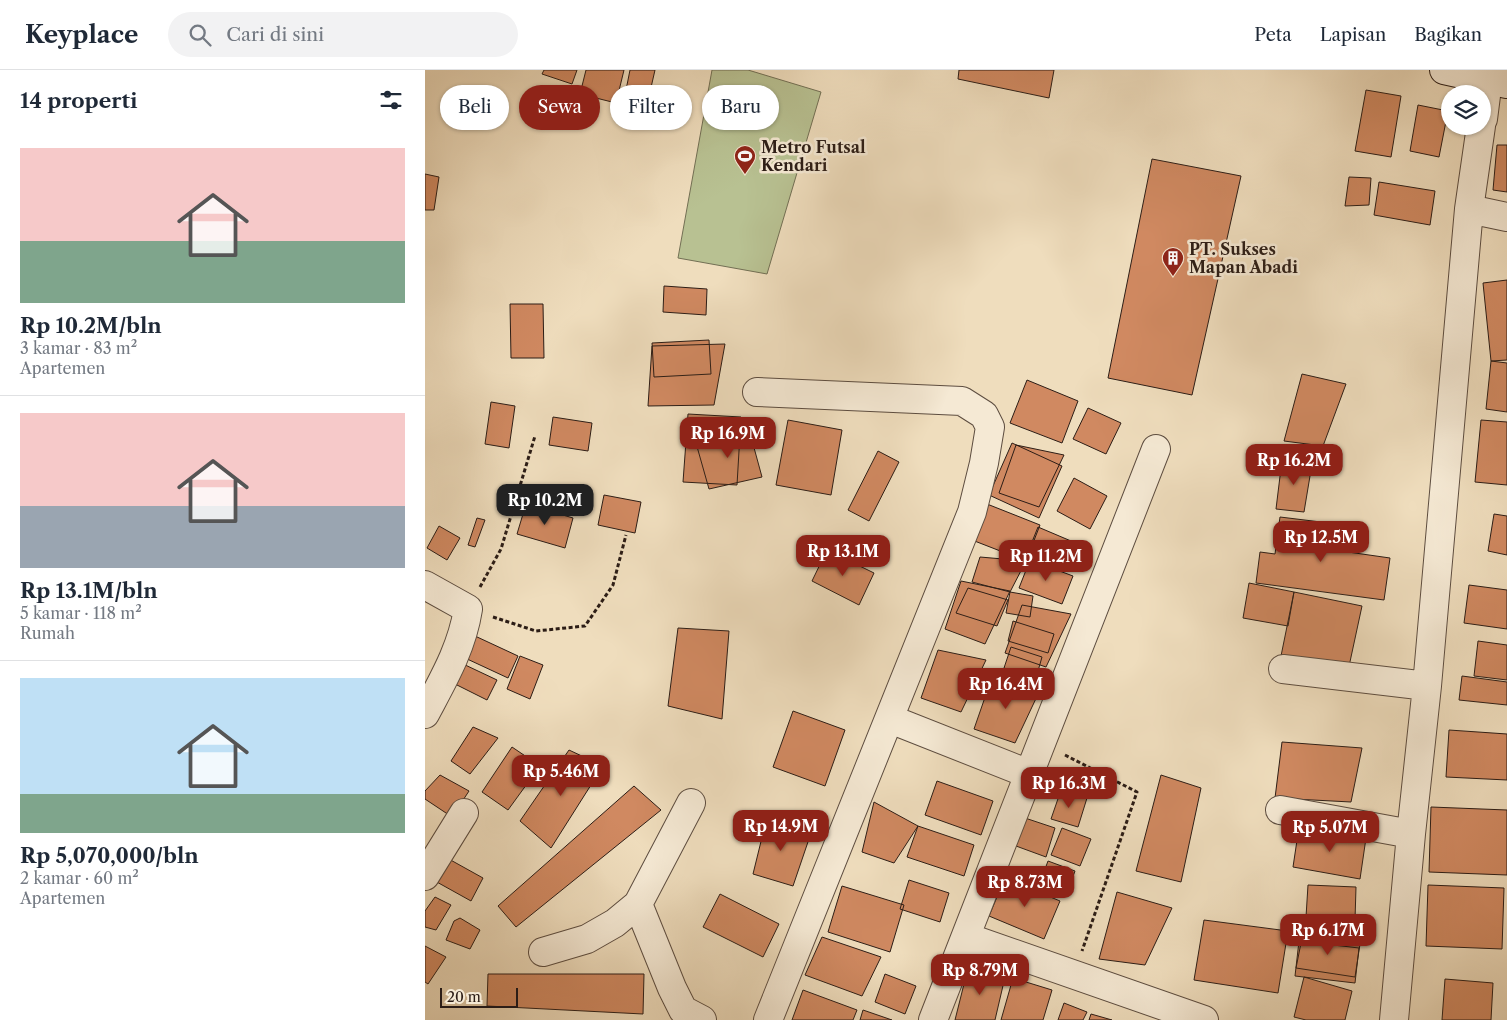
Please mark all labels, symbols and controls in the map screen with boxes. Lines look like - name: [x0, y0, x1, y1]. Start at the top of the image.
- search box: [168, 12, 518, 57]
- text: Keyplace: [25, 20, 138, 49]
- icon: search: [186, 21, 214, 49]
- text: Cari di sini: [226, 23, 324, 46]
- text: Peta: [1254, 24, 1292, 46]
- text: Lapisan: [1320, 24, 1386, 46]
- text: Bagikan: [1414, 24, 1482, 46]
- chip: Beli: [440, 85, 509, 130]
- chip: Sewa: [519, 85, 600, 130]
- chip: Filter: [610, 85, 692, 130]
- chip: Baru: [702, 85, 779, 130]
- map controls: [1441, 85, 1491, 135]
- button: layers: [1441, 85, 1491, 135]
- icon: filters: [377, 86, 405, 114]
- text: 14 properti: [20, 88, 137, 113]
- place label: Metro Futsal Kendari: [761, 137, 866, 175]
- sports icon: Metro Futsal Kendari: [733, 144, 757, 175]
- icon: home: [168, 180, 258, 270]
- place label: PT. Sukses Mapan Abadi: [1189, 239, 1298, 277]
- building icon: PT. Sukses Mapan Abadi: [1161, 246, 1185, 277]
- text: Rp 10.2M/bln: [20, 313, 162, 338]
- text: 3 kamar · 83 m²: [20, 338, 137, 358]
- text: Apartemen: [20, 358, 105, 378]
- pin: Rp 16.9M: [676, 416, 780, 459]
- text: Rp 16.9M: [691, 423, 765, 443]
- pin: Rp 16.2M: [1242, 444, 1346, 486]
- icon: home: [168, 446, 258, 536]
- text: Rp 16.2M: [1257, 450, 1331, 470]
- pin: Rp 10.2M: [493, 484, 597, 526]
- text: Rp 10.2M: [508, 490, 582, 510]
- pin: Rp 12.5M: [1269, 520, 1373, 563]
- text: Rp 12.5M: [1284, 527, 1358, 547]
- pin: Rp 13.1M: [791, 534, 895, 577]
- pin: Rp 11.2M: [994, 540, 1098, 582]
- text: Rp 13.1M: [807, 541, 879, 561]
- text: Rp 11.2M: [1010, 546, 1082, 566]
- text: Rp 13.1M/bln: [20, 578, 158, 603]
- text: 5 kamar · 118 m²: [20, 603, 142, 623]
- text: Rumah: [20, 623, 75, 643]
- pin: Rp 16.4M: [954, 668, 1058, 710]
- text: Rp 16.4M: [969, 674, 1043, 694]
- icon: home: [168, 711, 258, 801]
- pin: Rp 5.46M: [509, 754, 613, 797]
- text: Rp 5.46M: [523, 761, 599, 781]
- pin: Rp 16.3M: [1017, 766, 1121, 809]
- text: Rp 16.3M: [1032, 773, 1106, 793]
- pin: Rp 14.9M: [729, 810, 833, 852]
- pin: Rp 5.07M: [1278, 810, 1382, 853]
- text: Rp 14.9M: [744, 816, 818, 836]
- text: Rp 5.07M: [1292, 817, 1368, 837]
- text: Rp 5,070,000/bln: [20, 843, 199, 868]
- pin: Rp 8.73M: [973, 866, 1077, 908]
- text: 2 kamar · 60 m²: [20, 868, 139, 888]
- text: Rp 8.73M: [987, 872, 1063, 892]
- text: Apartemen: [20, 888, 105, 908]
- pin: Rp 6.17M: [1276, 914, 1380, 956]
- text: Rp 6.17M: [1291, 920, 1365, 940]
- pin: Rp 8.79M: [928, 954, 1032, 996]
- text: Rp 8.79M: [942, 960, 1018, 980]
- scale bar: [440, 985, 517, 1008]
- text: 20 m: [447, 988, 481, 1006]

